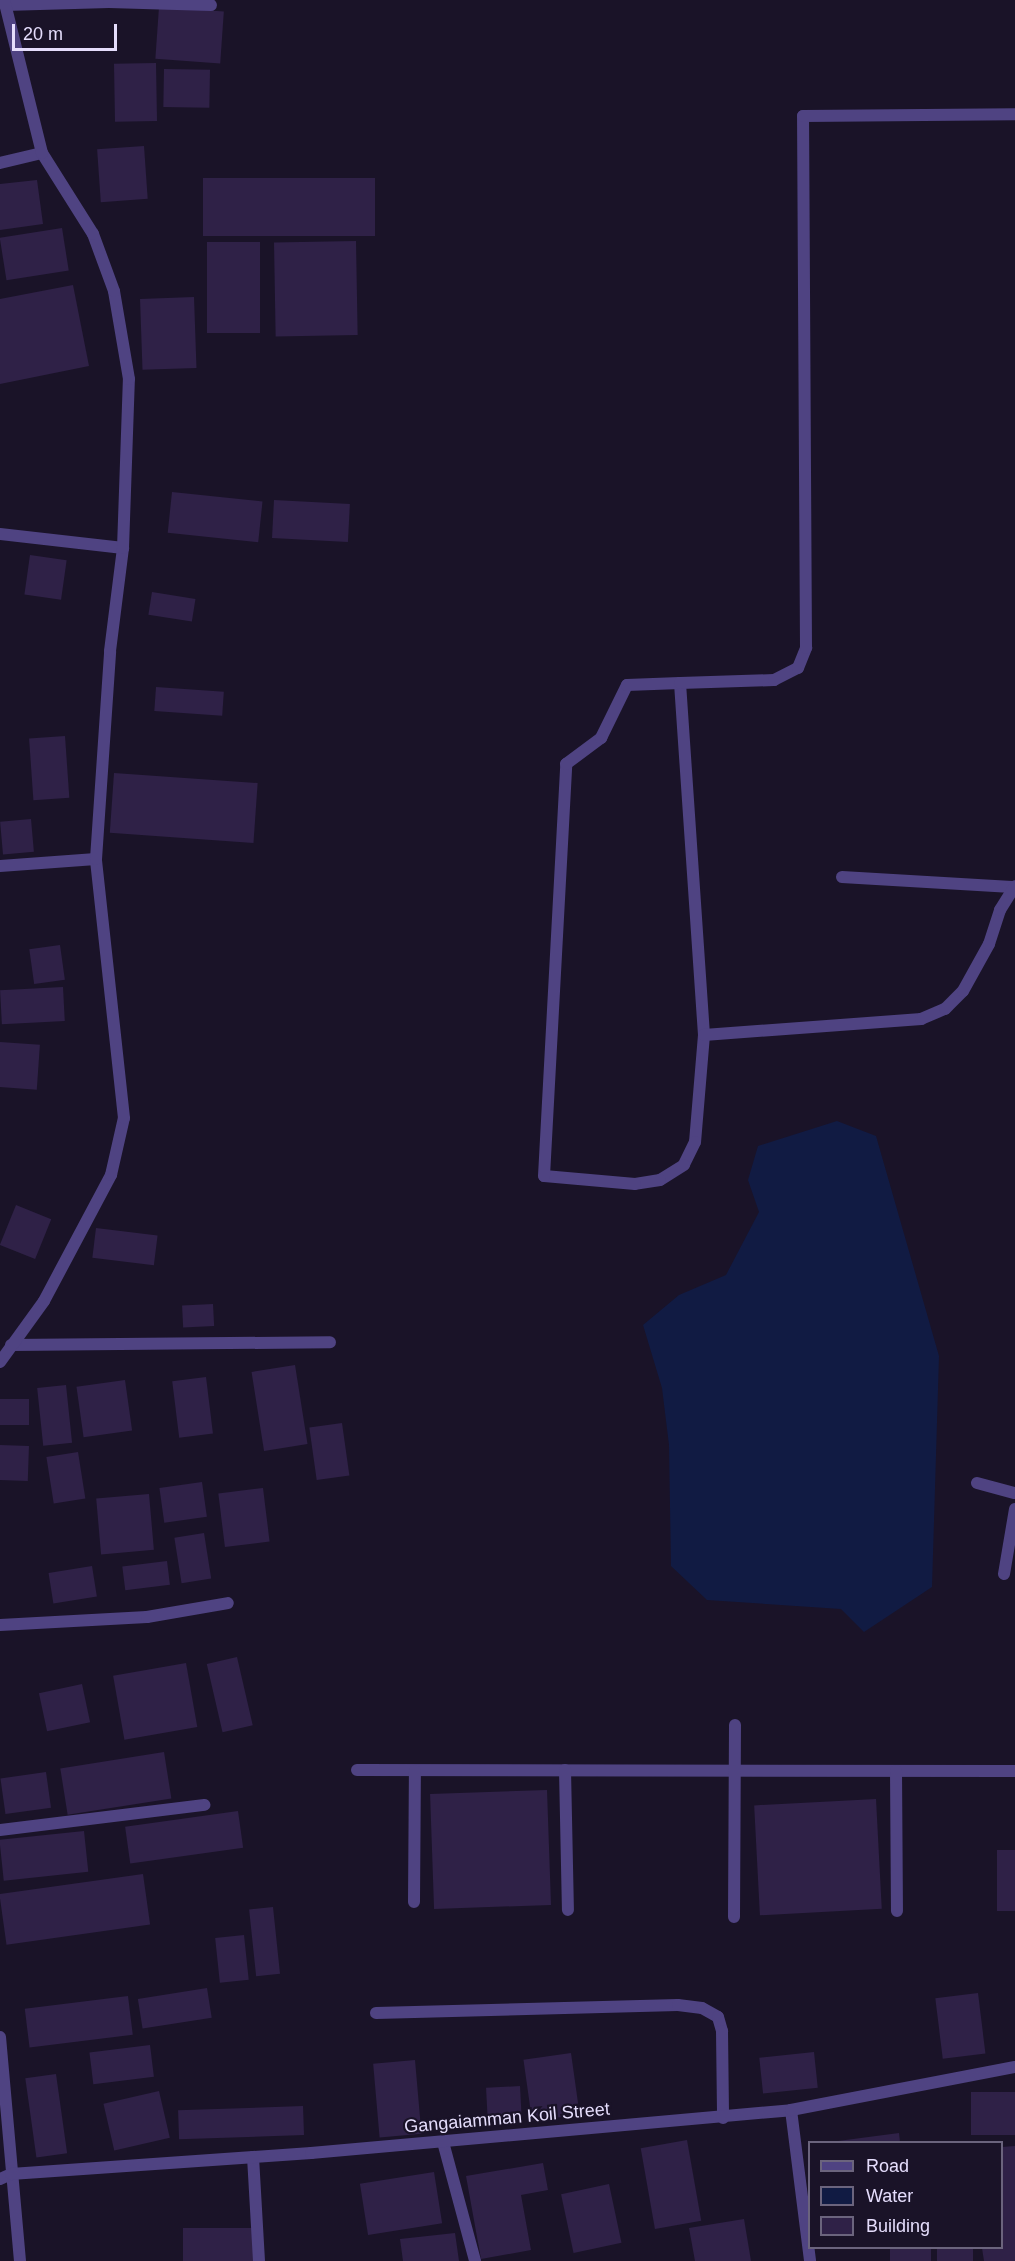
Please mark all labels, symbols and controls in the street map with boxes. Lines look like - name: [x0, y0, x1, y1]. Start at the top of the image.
- scale bar: [15, 12, 120, 50]
- text: 20 m: [23, 24, 63, 44]
- street label: Gangaiamman Koil Street: [403, 2098, 611, 2138]
- legend: [808, 2141, 1003, 2249]
- text: Road: [866, 2156, 909, 2176]
- text: Water: [866, 2186, 913, 2206]
- text: Building: [866, 2216, 930, 2236]

